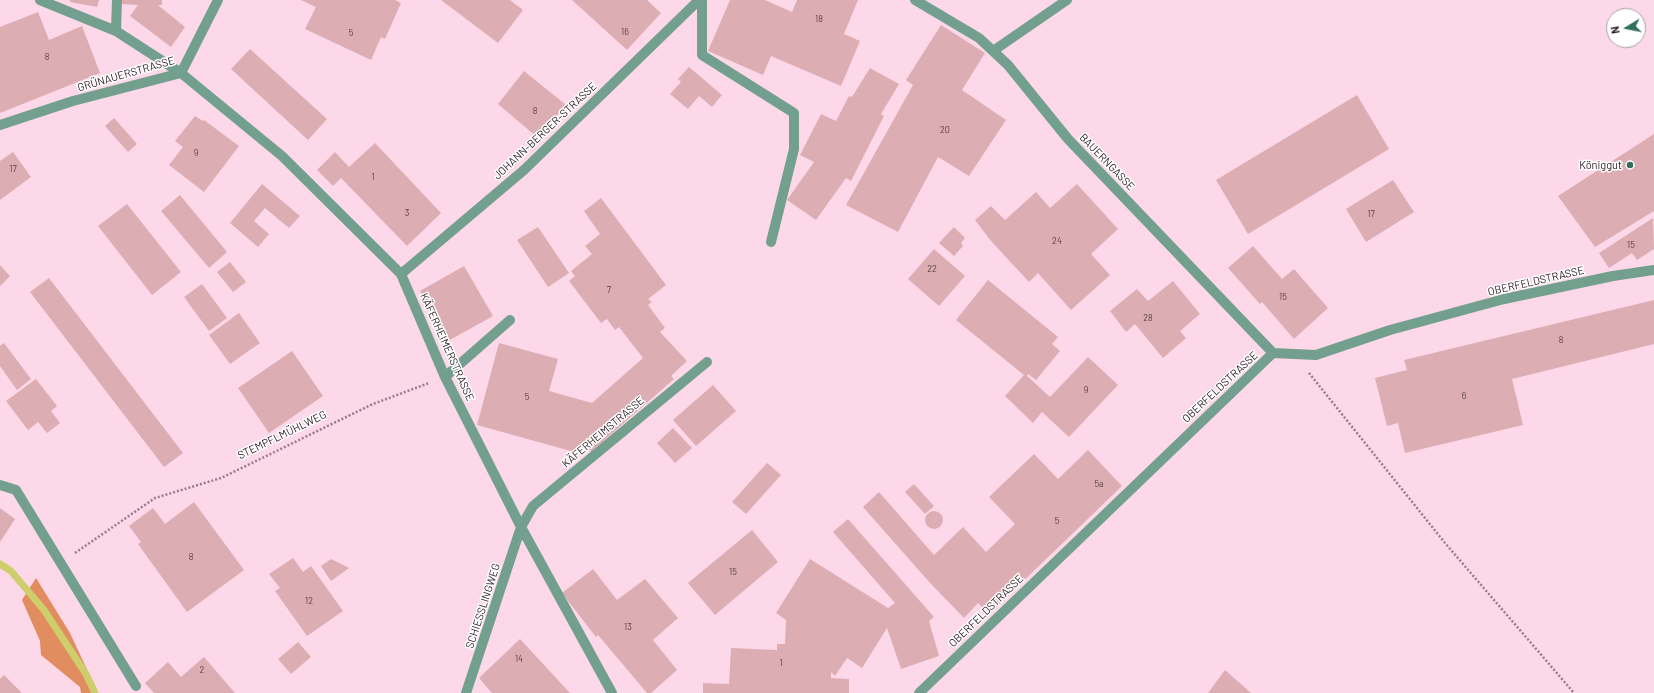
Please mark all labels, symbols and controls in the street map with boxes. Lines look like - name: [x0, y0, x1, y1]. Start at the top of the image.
- north arrow: [1606, 8, 1646, 48]
- house number: 18: [815, 14, 823, 24]
- text: N: [1608, 25, 1622, 35]
- house number: 16: [621, 27, 629, 37]
- house number: 5: [349, 28, 353, 38]
- house number: 8: [45, 52, 49, 62]
- street label: GRÜNAUERSTRASSE: [76, 54, 176, 94]
- street label: JOHANN-BERGER-STRASSE: [491, 80, 599, 182]
- house number: 8: [533, 106, 537, 116]
- house number: 20: [940, 125, 950, 135]
- street label: BAUERNGASSE: [1077, 131, 1137, 193]
- house number: 9: [194, 148, 198, 158]
- place label: Königgut: [1579, 158, 1622, 172]
- marker: Königgut: [1625, 160, 1635, 170]
- house number: 17: [9, 164, 17, 174]
- house number: 1: [371, 172, 375, 182]
- house number: 3: [405, 208, 409, 218]
- house number: 17: [1367, 209, 1375, 219]
- house number: 24: [1052, 236, 1062, 246]
- house number: 15: [1627, 240, 1635, 250]
- street label: OBERFELDSTRASSE: [1487, 263, 1585, 299]
- house number: 22: [927, 264, 937, 274]
- house number: 7: [607, 285, 611, 295]
- street label: KÄFERHEIMERSTRASSE: [417, 291, 477, 403]
- house number: 15: [1279, 292, 1287, 302]
- house number: 28: [1143, 313, 1153, 323]
- house number: 8: [1559, 335, 1563, 345]
- street label: OBERFELDSTRASSE: [1179, 349, 1261, 425]
- house number: 9: [1084, 385, 1088, 395]
- house number: 6: [1462, 391, 1466, 401]
- house number: 5: [525, 392, 529, 402]
- street label: KÄFERHEIMSTRASSE: [559, 394, 647, 470]
- street label: STEMPFLMÜHLWEG: [236, 408, 328, 462]
- house number: 5a: [1094, 479, 1104, 489]
- house number: 5: [1055, 516, 1059, 526]
- house number: 8: [189, 552, 193, 562]
- street label: SCHIESSLINGWEG: [463, 562, 503, 650]
- house number: 15: [729, 567, 737, 577]
- street label: OBERFELDSTRASSE: [946, 572, 1026, 650]
- house number: 12: [305, 596, 313, 606]
- house number: 13: [624, 622, 632, 632]
- house number: 14: [515, 654, 523, 664]
- house number: 1: [779, 658, 783, 668]
- house number: 2: [200, 665, 204, 675]

